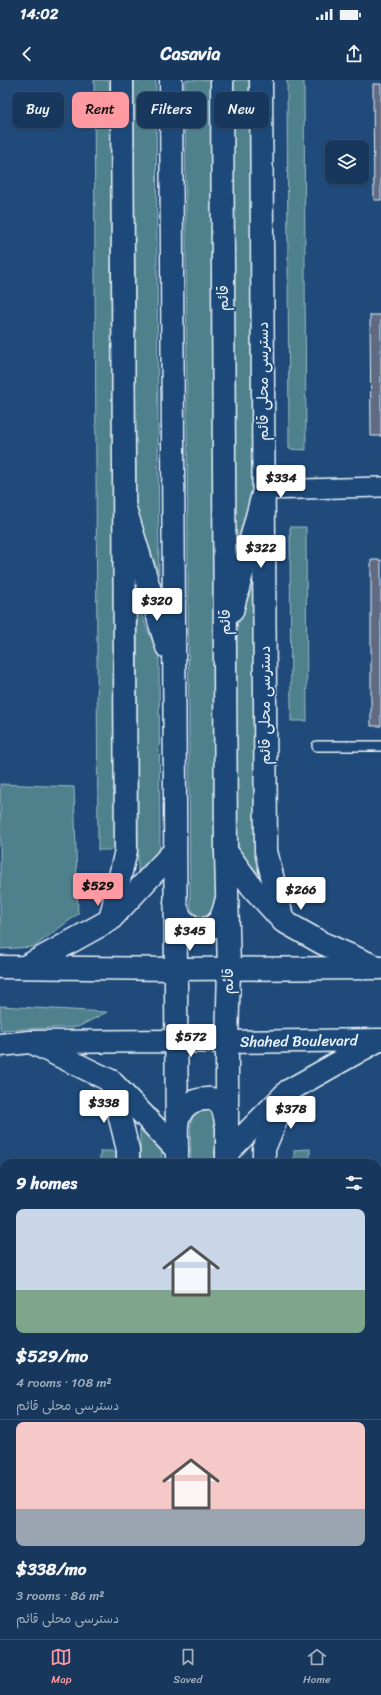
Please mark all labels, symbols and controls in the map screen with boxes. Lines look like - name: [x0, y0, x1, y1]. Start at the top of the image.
- text: 14:02: [20, 1, 58, 27]
- text: Casavia: [161, 38, 220, 70]
- icon: back: [16, 43, 38, 65]
- icon: share: [343, 43, 365, 65]
- chip: Buy: [12, 92, 64, 128]
- chip: Rent: [72, 92, 129, 128]
- chip: Filters: [137, 92, 206, 128]
- chip: New: [214, 92, 269, 128]
- map controls: [325, 140, 369, 184]
- button: layers: [325, 140, 369, 184]
- street label: قائم: [210, 285, 236, 311]
- street label: دسترسی محلی قائم: [250, 321, 276, 441]
- pin: $334: [257, 465, 305, 499]
- text: $334: [265, 466, 297, 489]
- pin: $322: [237, 535, 285, 569]
- text: $322: [246, 536, 276, 559]
- pin: $320: [133, 588, 181, 622]
- text: $320: [141, 589, 173, 612]
- street label: قائم: [212, 609, 238, 635]
- street label: دسترسی محلی قائم: [252, 645, 278, 765]
- pin: $529: [74, 873, 122, 907]
- text: $529: [82, 874, 114, 897]
- pin: $266: [277, 877, 325, 911]
- text: $266: [285, 878, 317, 901]
- pin: $345: [166, 918, 214, 952]
- text: $345: [174, 919, 206, 942]
- street label: قائم: [215, 968, 241, 994]
- pin: $572: [167, 1024, 215, 1058]
- text: $572: [175, 1025, 207, 1048]
- street label: Shahed Boulevard: [240, 1027, 359, 1055]
- pin: $338: [80, 1090, 128, 1124]
- text: $338: [89, 1091, 119, 1114]
- pin: $378: [267, 1096, 315, 1130]
- text: $378: [275, 1097, 307, 1120]
- text: 9 homes: [16, 1168, 77, 1198]
- icon: filters: [343, 1172, 365, 1194]
- icon: home: [155, 1235, 227, 1307]
- text: $529/mo: [16, 1341, 88, 1371]
- text: 4 rooms · 108 m²: [16, 1371, 112, 1394]
- text: دسترسی محلی قائم: [16, 1394, 119, 1417]
- icon: home: [155, 1448, 227, 1520]
- text: $338/mo: [16, 1554, 86, 1584]
- text: 3 rooms · 86 m²: [16, 1584, 104, 1607]
- text: دسترسی محلی قائم: [16, 1607, 119, 1630]
- tab: Map: [50, 1646, 72, 1689]
- tab: Saved: [173, 1646, 202, 1689]
- tab: Home: [303, 1646, 331, 1689]

